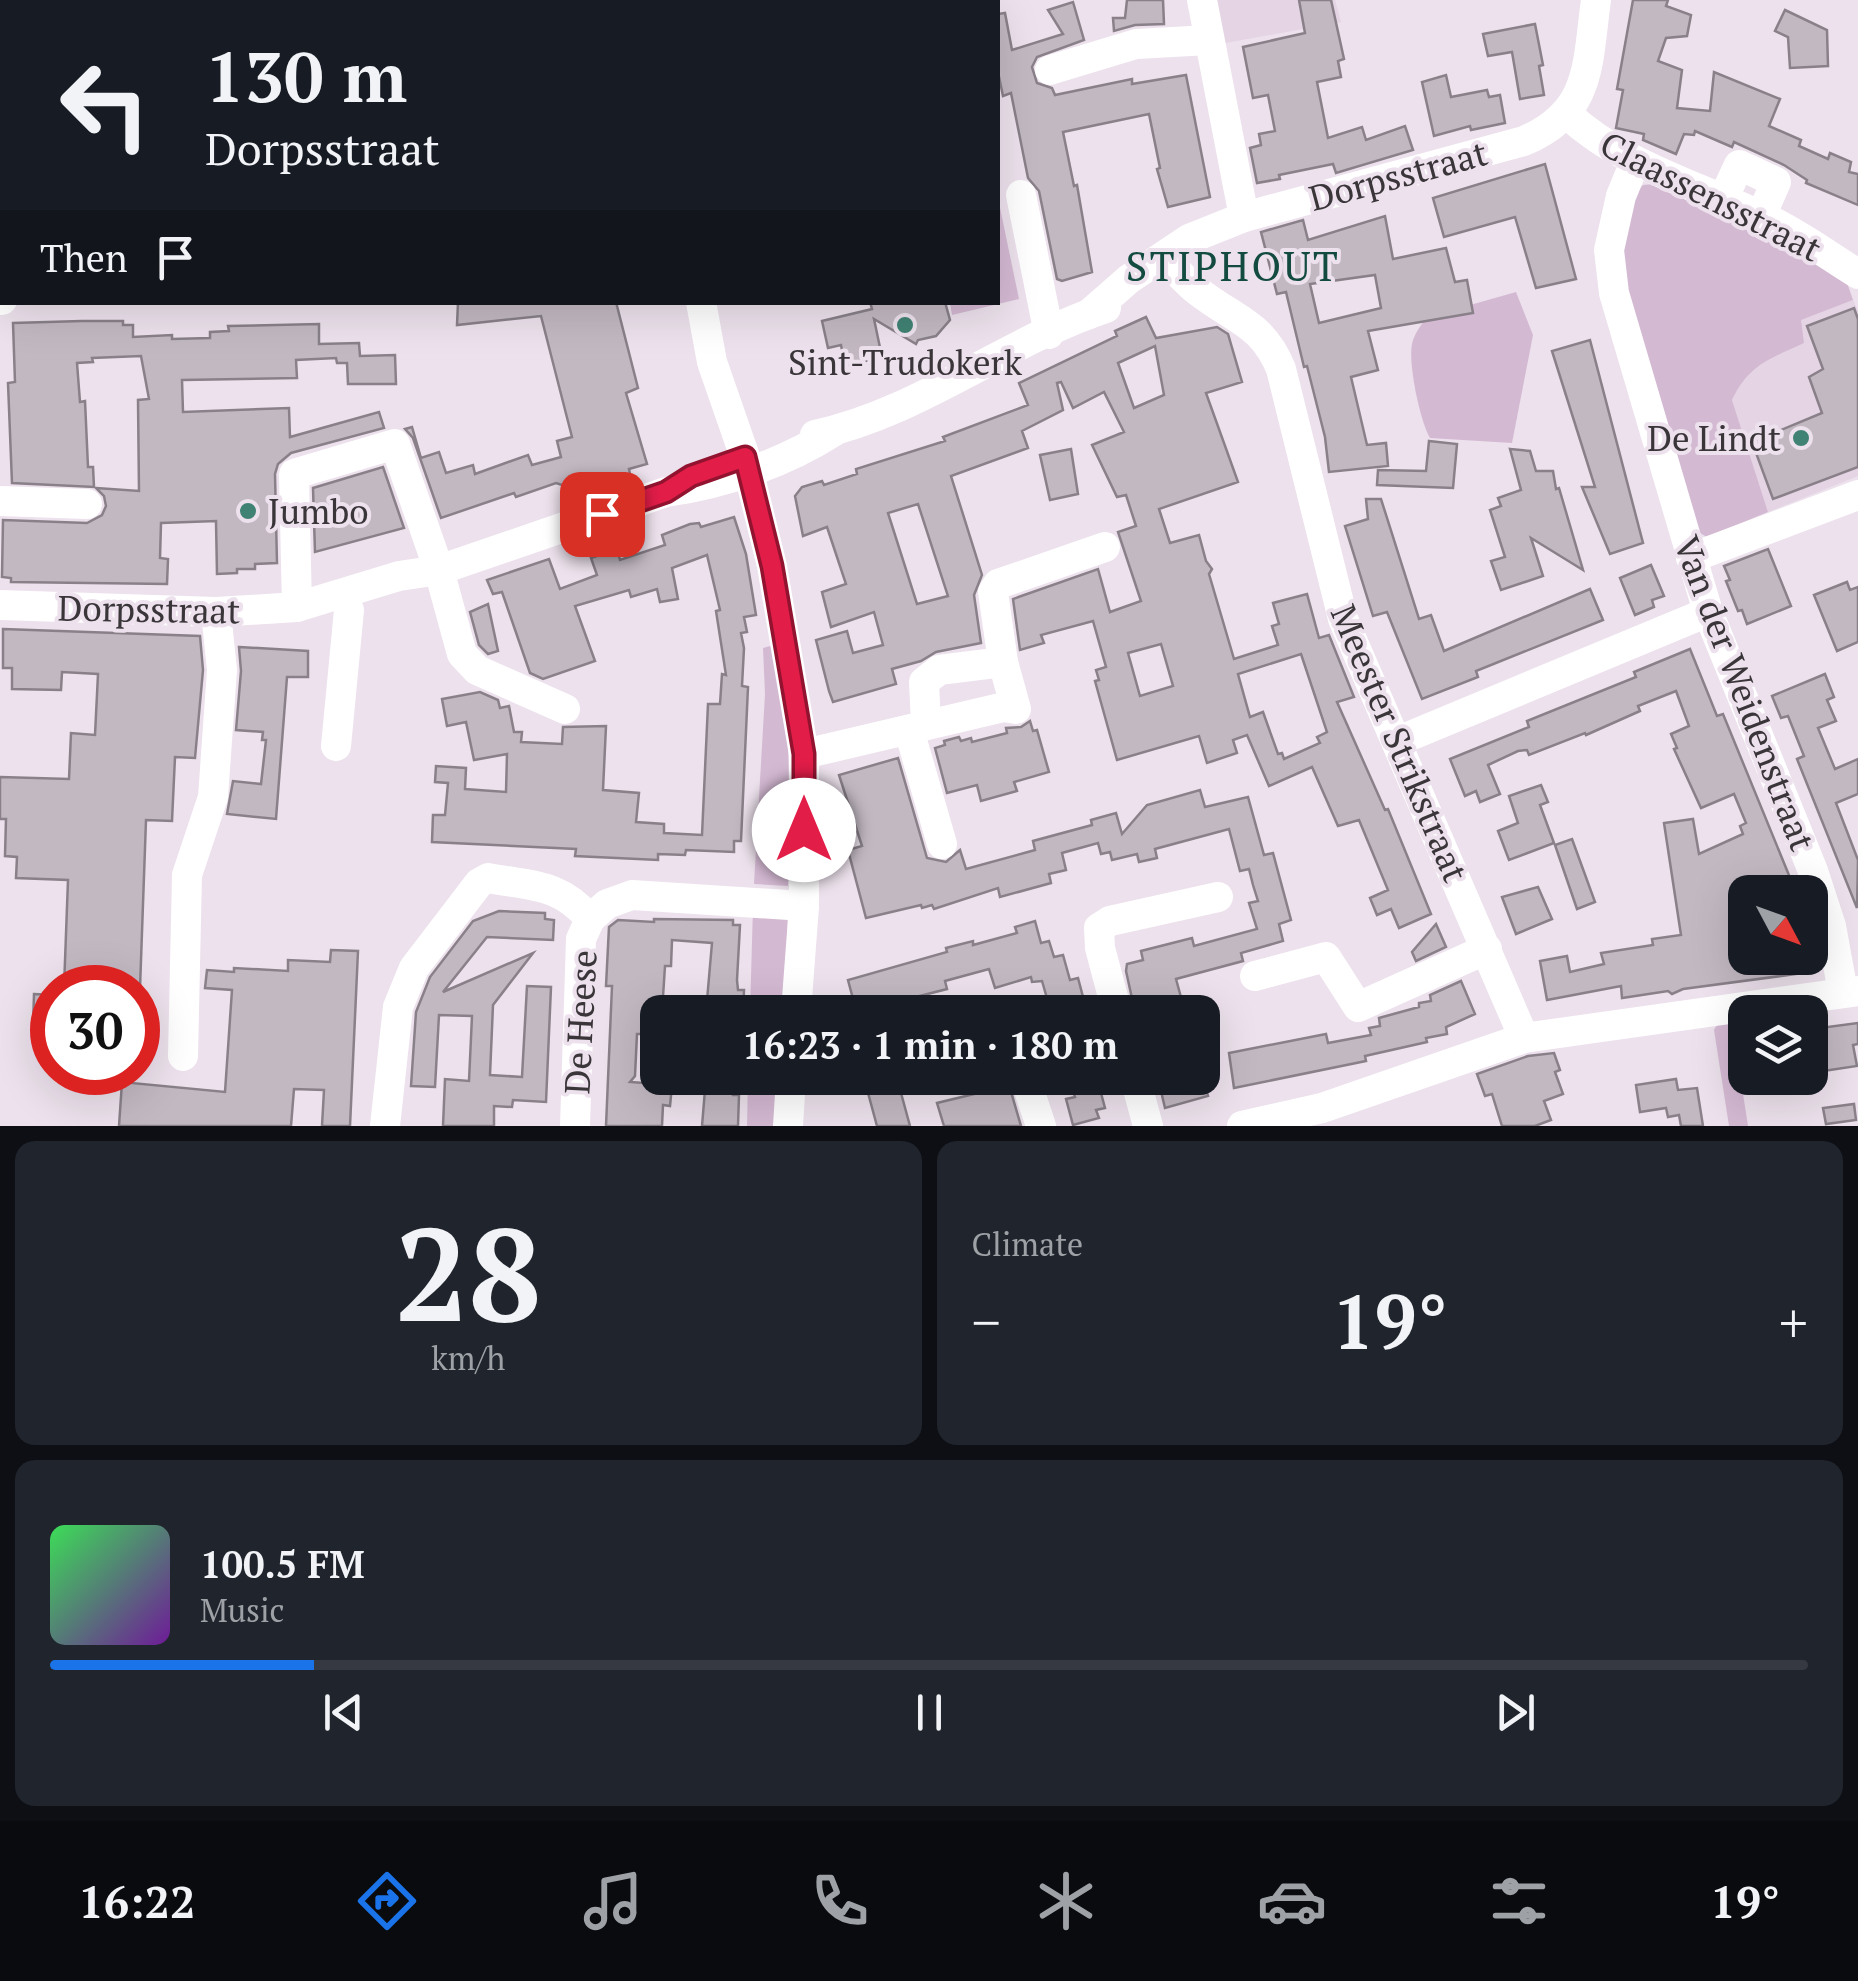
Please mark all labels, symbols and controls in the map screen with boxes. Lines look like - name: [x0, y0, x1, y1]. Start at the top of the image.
- text: 130 m: [205, 29, 407, 122]
- icon: left: [40, 40, 170, 170]
- text: Dorpsstraat: [205, 118, 440, 178]
- street label: Claassensstraat: [1593, 121, 1829, 271]
- street label: Dorpsstraat: [1304, 129, 1492, 221]
- icon: arrive: [148, 230, 203, 285]
- text: Then: [40, 233, 128, 283]
- district label: STIPHOUT: [1126, 239, 1340, 292]
- marker: Sint-Trudokerk: [894, 314, 916, 336]
- place label: Sint-Trudokerk: [788, 339, 1023, 385]
- place label: De Lindt: [1647, 415, 1781, 461]
- marker: De Lindt: [1790, 427, 1812, 449]
- pin: [560, 472, 645, 557]
- icon: arrive: [575, 487, 630, 542]
- place label: Jumbo: [268, 488, 369, 534]
- marker: Jumbo: [237, 500, 259, 522]
- street label: Van der Weidenstraat: [1664, 529, 1826, 857]
- street label: Dorpsstraat: [57, 584, 241, 634]
- street label: Meester Strikstraat: [1321, 597, 1479, 889]
- position arrow: [752, 778, 856, 882]
- north arrow: [1728, 875, 1828, 975]
- map controls: [1728, 875, 1828, 1095]
- street label: De Heese: [553, 949, 607, 1095]
- speed limit sign: 30: [30, 965, 160, 1095]
- button: layers: [1728, 995, 1828, 1095]
- text: 16:23 · 1 min · 180 m: [742, 1020, 1118, 1070]
- text: 28: [395, 1186, 542, 1358]
- text: Climate: [972, 1223, 1083, 1265]
- text: 19°: [1332, 1271, 1448, 1370]
- text: −: [972, 1285, 1001, 1358]
- text: +: [1779, 1285, 1808, 1358]
- text: km/h: [431, 1337, 505, 1379]
- text: 100.5 FM: [200, 1539, 365, 1589]
- text: Music: [200, 1589, 285, 1631]
- icon: previous: [316, 1685, 371, 1740]
- icon: pause: [902, 1685, 957, 1740]
- icon: next: [1488, 1685, 1543, 1740]
- icon: directions: [352, 1866, 422, 1936]
- icon: music: [578, 1866, 648, 1936]
- icon: phone: [805, 1866, 875, 1936]
- icon: climate: [1031, 1866, 1101, 1936]
- icon: car: [1257, 1866, 1327, 1936]
- icon: filters: [1484, 1866, 1554, 1936]
- text: 16:22: [78, 1871, 195, 1931]
- text: 19°: [1710, 1871, 1780, 1931]

